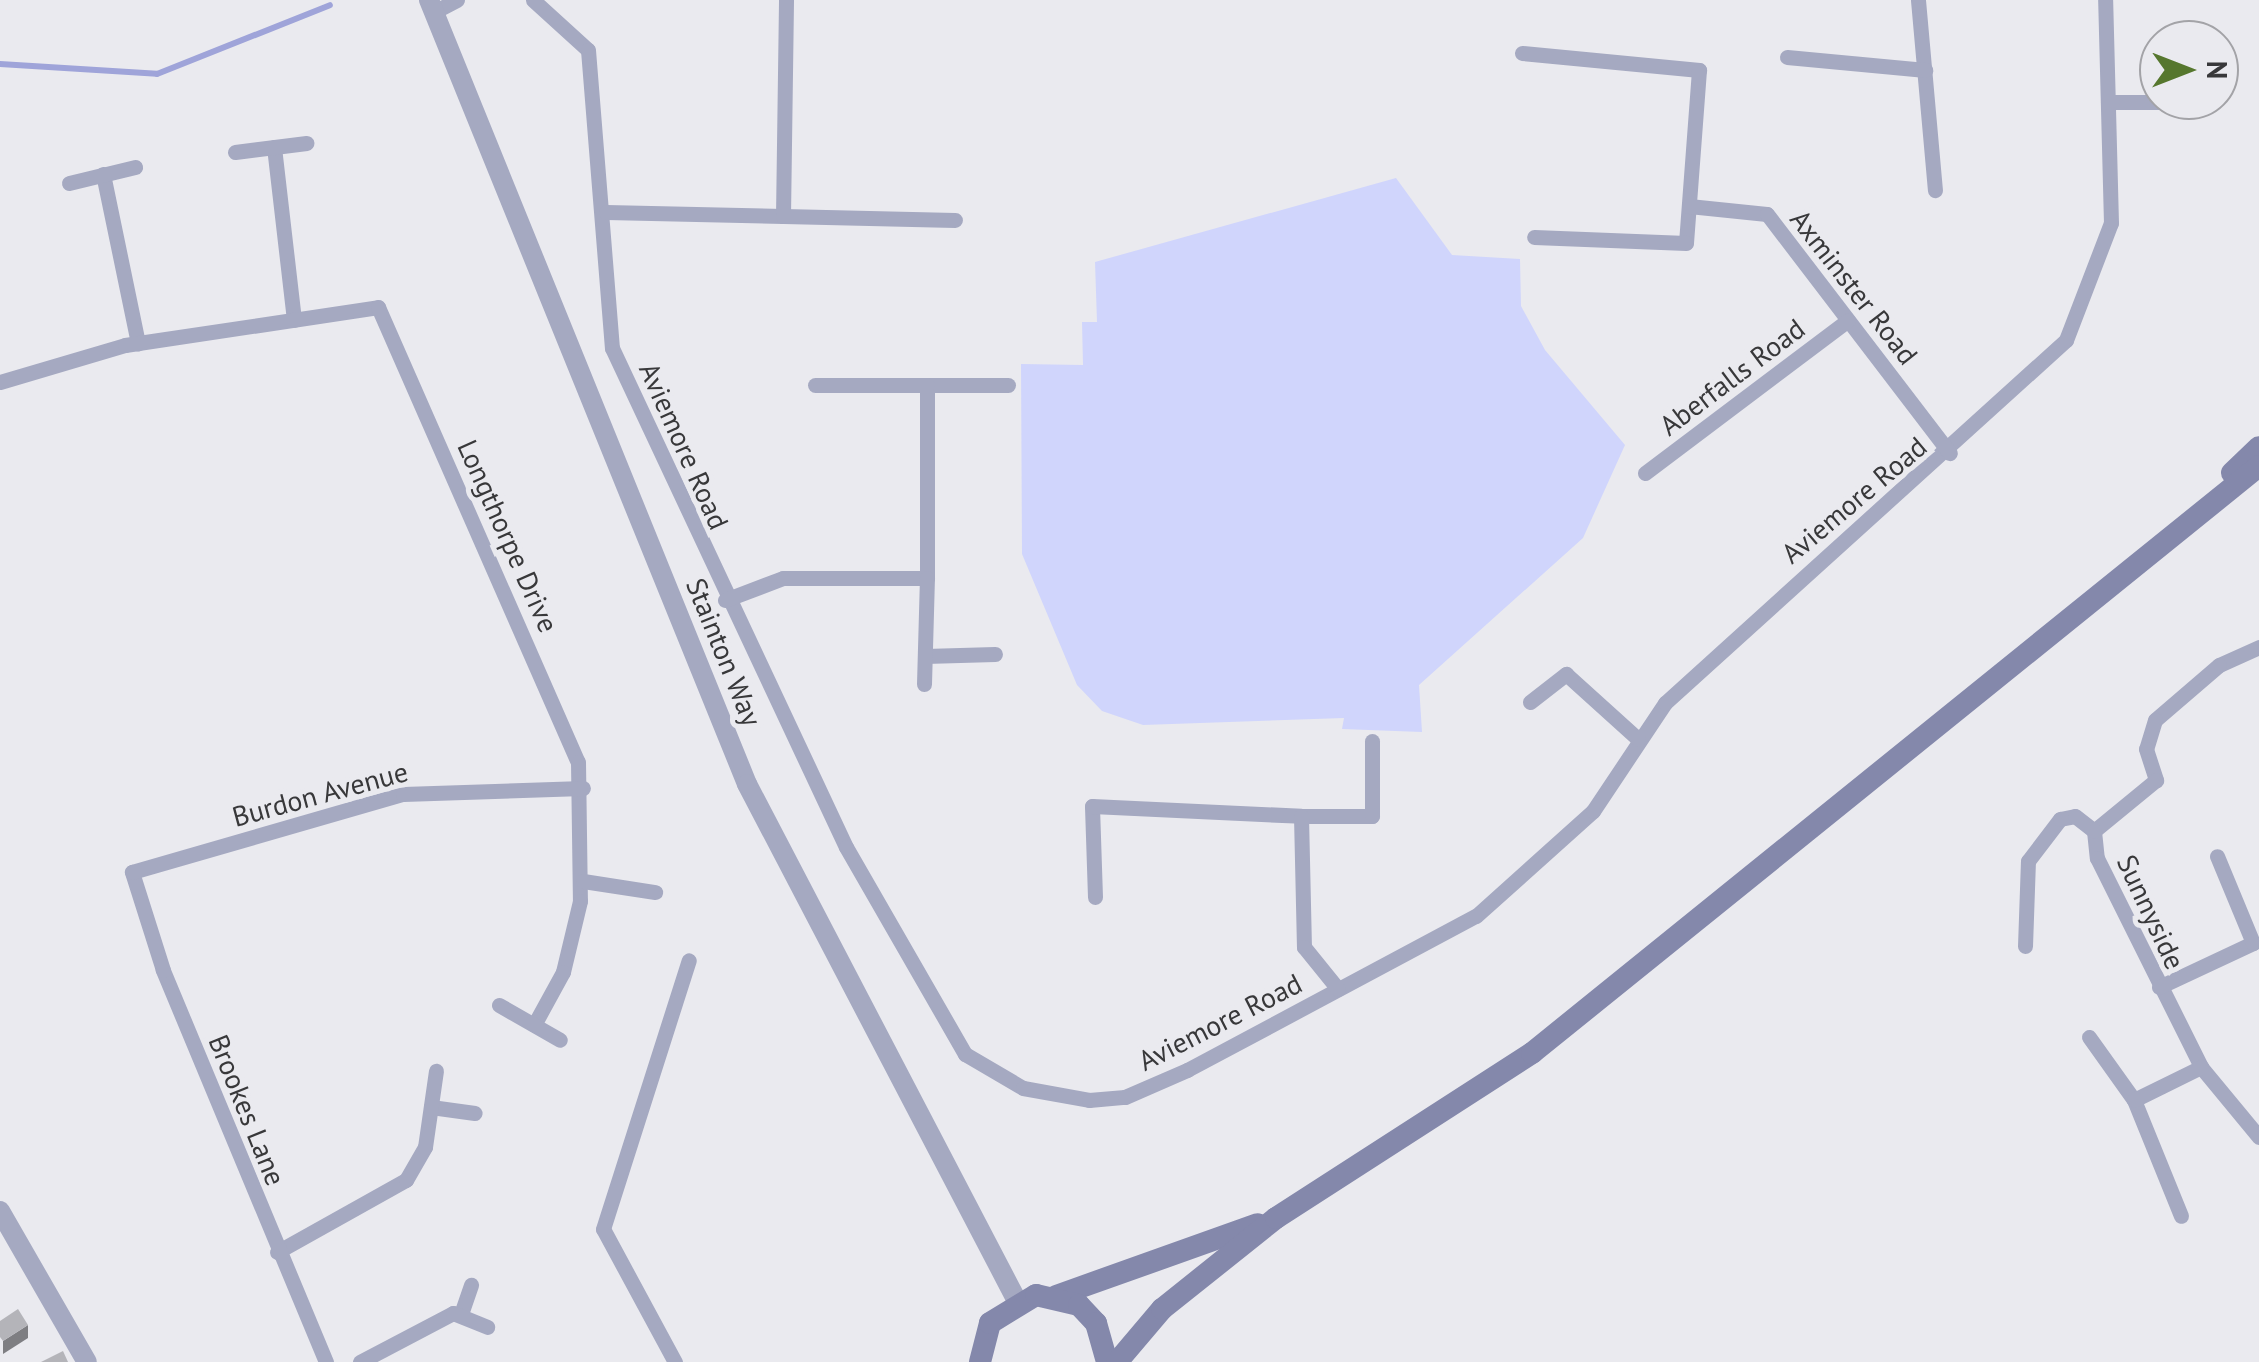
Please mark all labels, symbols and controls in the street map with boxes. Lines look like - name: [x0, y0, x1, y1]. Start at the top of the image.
- north arrow: [2139, 20, 2239, 120]
- text: N: [2199, 61, 2236, 79]
- street label: Axminster Road: [1783, 203, 1925, 371]
- street label: Aberfalls Road: [1653, 312, 1811, 442]
- street label: Aviemore Road: [632, 357, 736, 535]
- street label: Aviemore Road: [1775, 430, 1933, 570]
- street label: Longthorpe Drive: [451, 435, 565, 637]
- street label: Stainton Way: [679, 573, 769, 731]
- street label: Burdon Avenue: [228, 754, 412, 834]
- street label: Sunnyside: [2110, 850, 2192, 974]
- street label: Aviemore Road: [1133, 966, 1307, 1078]
- street label: Brookes Lane: [201, 1030, 293, 1190]

